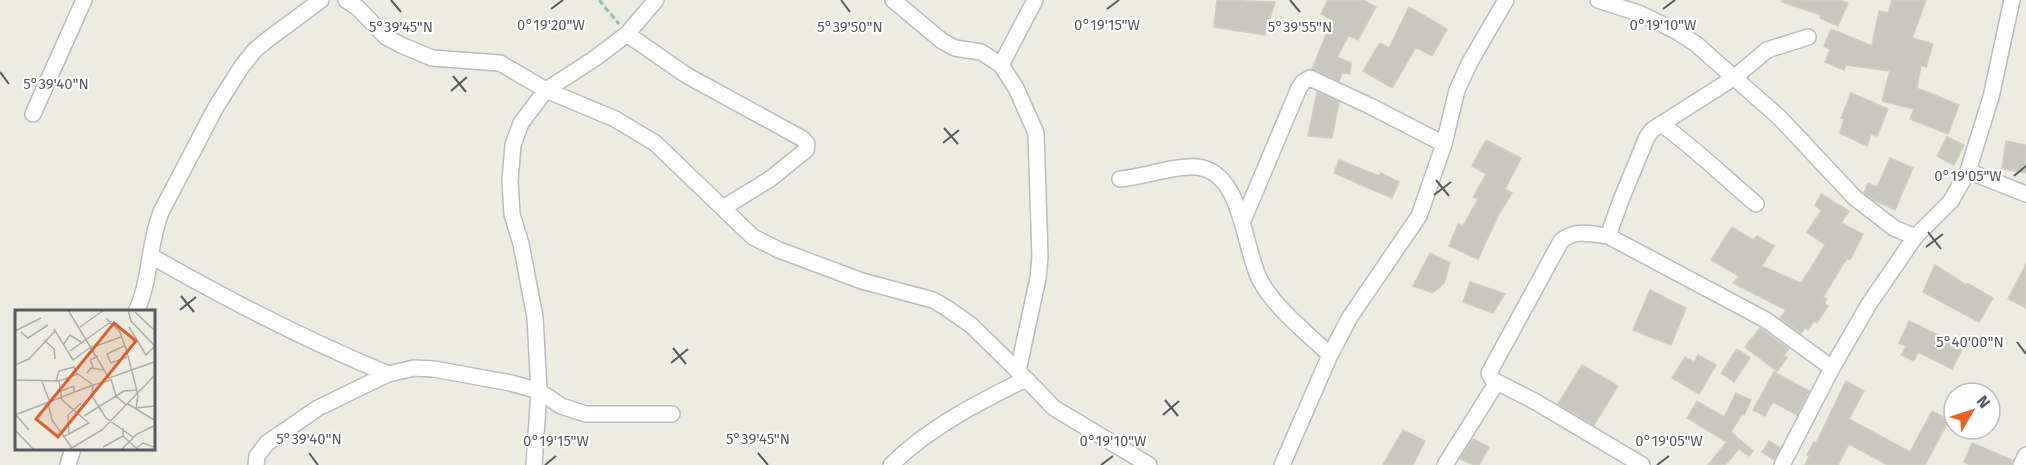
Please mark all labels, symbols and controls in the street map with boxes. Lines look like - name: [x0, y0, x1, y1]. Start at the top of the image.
- text: 0°19'20"W: [517, 16, 586, 34]
- text: 0°19'15"W: [1074, 16, 1141, 34]
- text: 0°19'10"W: [1630, 16, 1697, 34]
- text: 5°39'45"N: [369, 18, 433, 36]
- text: 5°39'50"N: [817, 18, 883, 36]
- text: 5°39'55"N: [1268, 18, 1332, 36]
- text: 5°39'40"N: [23, 75, 89, 93]
- text: 0°19'05"W: [1934, 167, 2002, 185]
- inset map: [15, 310, 154, 450]
- text: 5°40'00"N: [1936, 333, 2004, 351]
- north arrow: [1942, 381, 2002, 441]
- text: N: [1973, 392, 1994, 412]
- text: 5°39'40"N: [276, 430, 342, 448]
- text: 5°39'45"N: [726, 430, 790, 448]
- text: 0°19'15"W: [523, 432, 590, 450]
- text: 0°19'10"W: [1080, 432, 1147, 450]
- text: 0°19'05"W: [1635, 432, 1703, 450]

